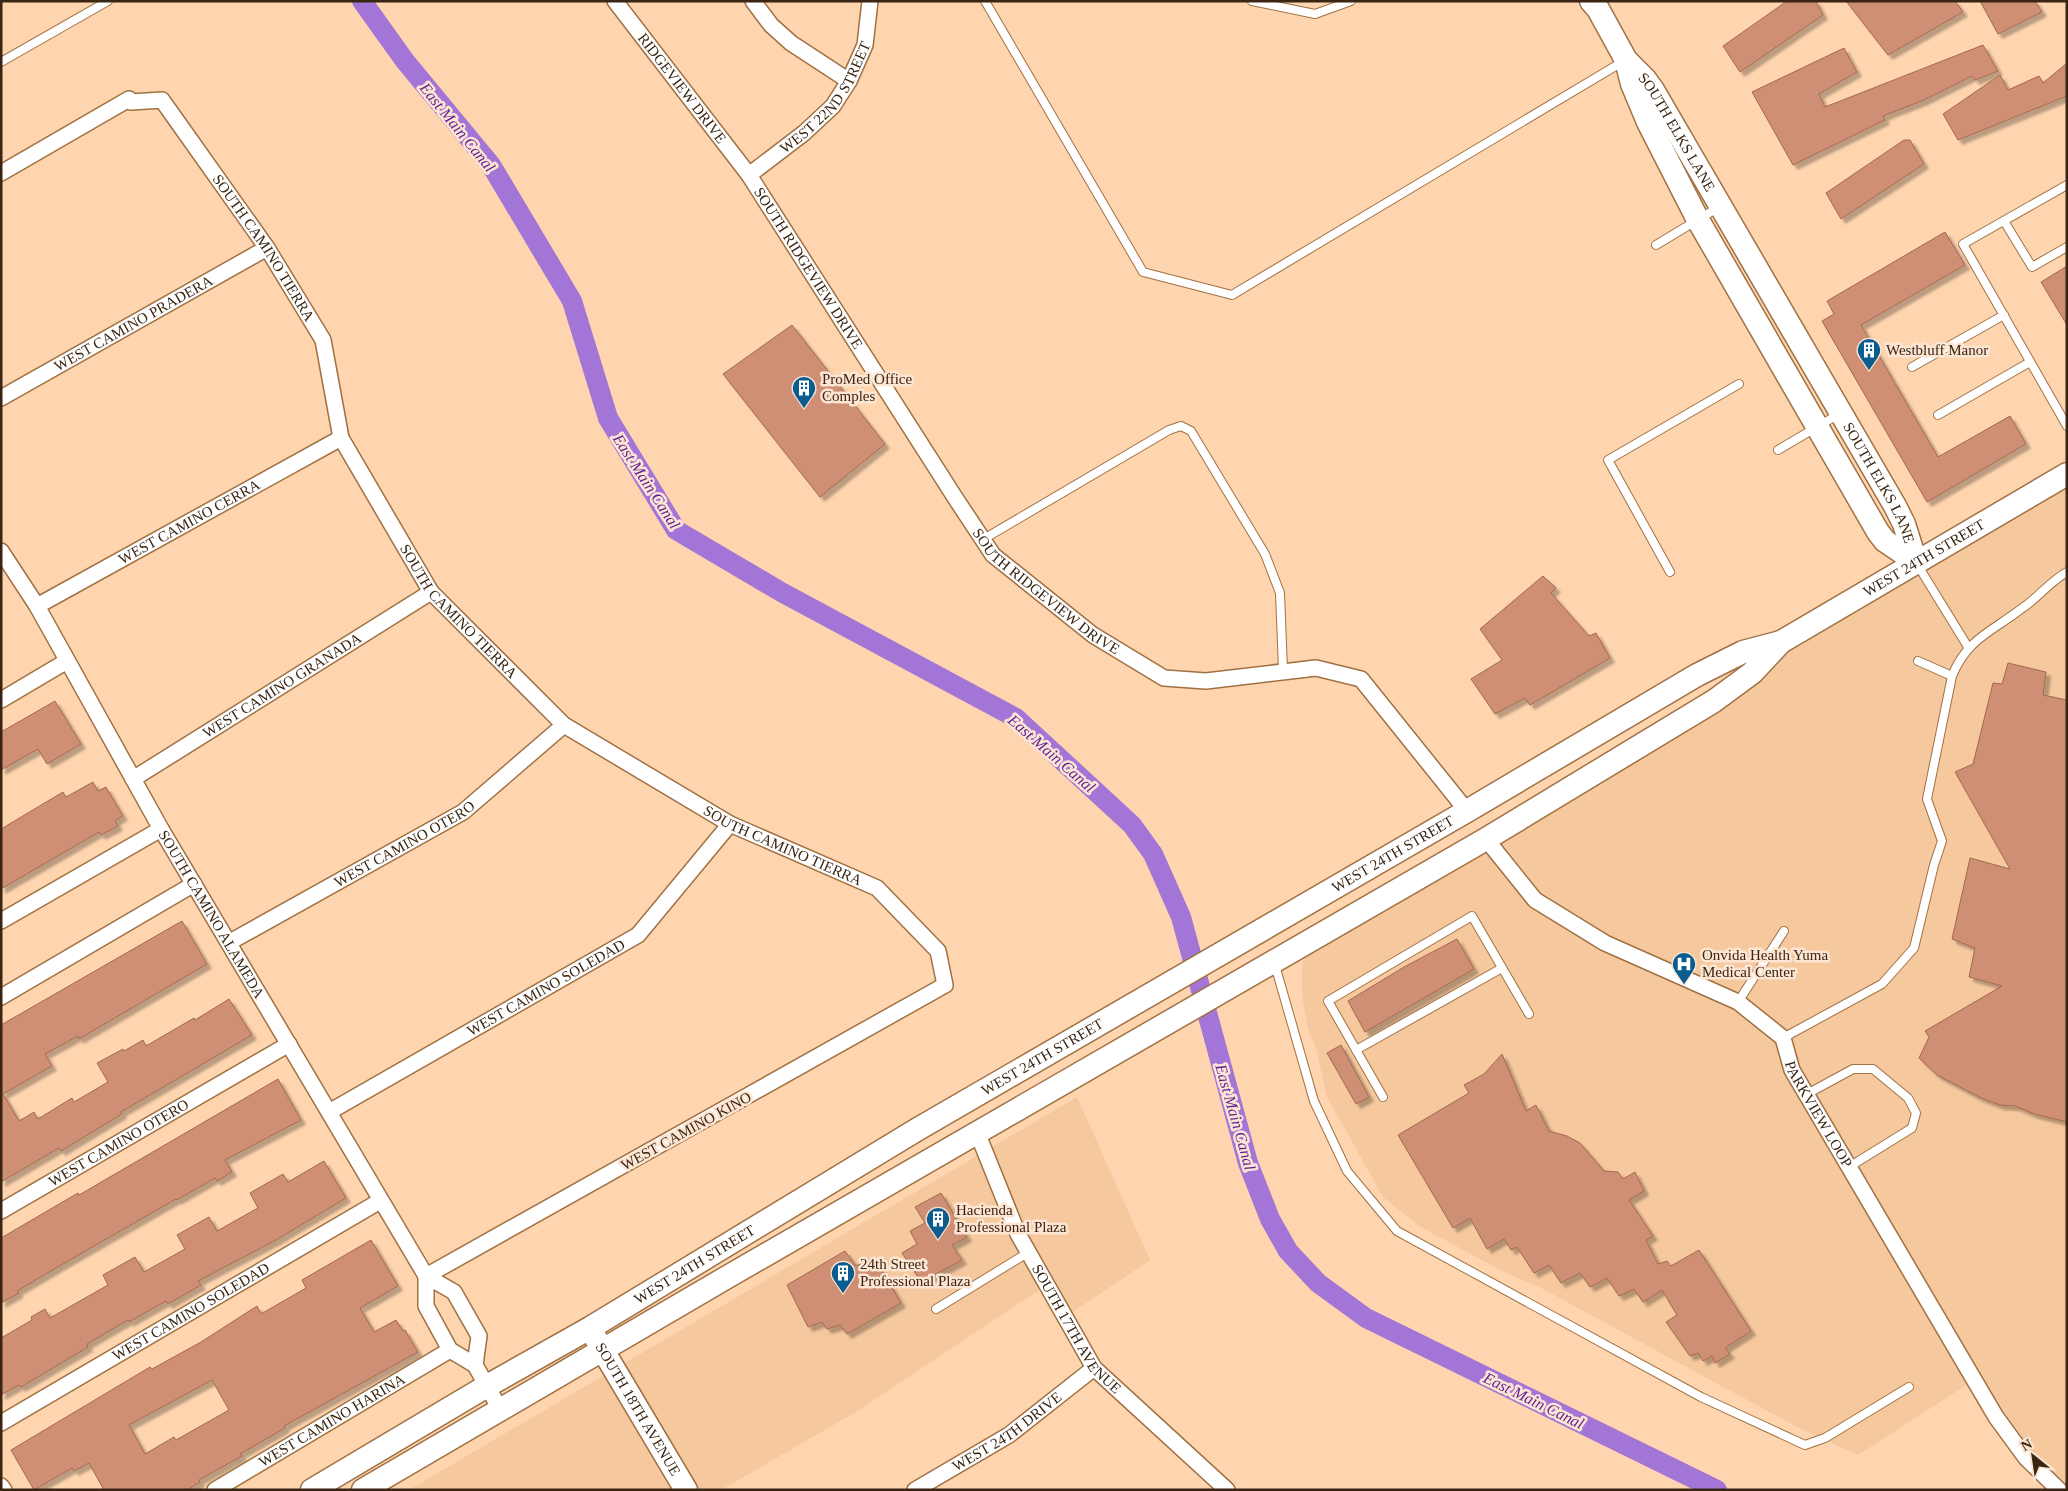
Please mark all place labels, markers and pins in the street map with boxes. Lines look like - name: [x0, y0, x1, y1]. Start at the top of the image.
- building icon: Westbluff Manor: [1856, 337, 1882, 371]
- place label: Westbluff Manor: [1886, 342, 1988, 358]
- place label: ProMed Office Comples: [822, 371, 912, 404]
- building icon: ProMed Office Comples: [791, 375, 817, 409]
- place label: Onvida Health Yuma Medical Center: [1702, 947, 1828, 980]
- hospital icon: Onvida Health Yuma Medical Center: [1671, 951, 1697, 985]
- place label: Hacienda Professional Plaza: [956, 1202, 1067, 1235]
- building icon: Hacienda Professional Plaza: [925, 1206, 951, 1240]
- place label: 24th Street Professional Plaza: [860, 1256, 971, 1289]
- building icon: 24th Street Professional Plaza: [830, 1260, 856, 1294]

